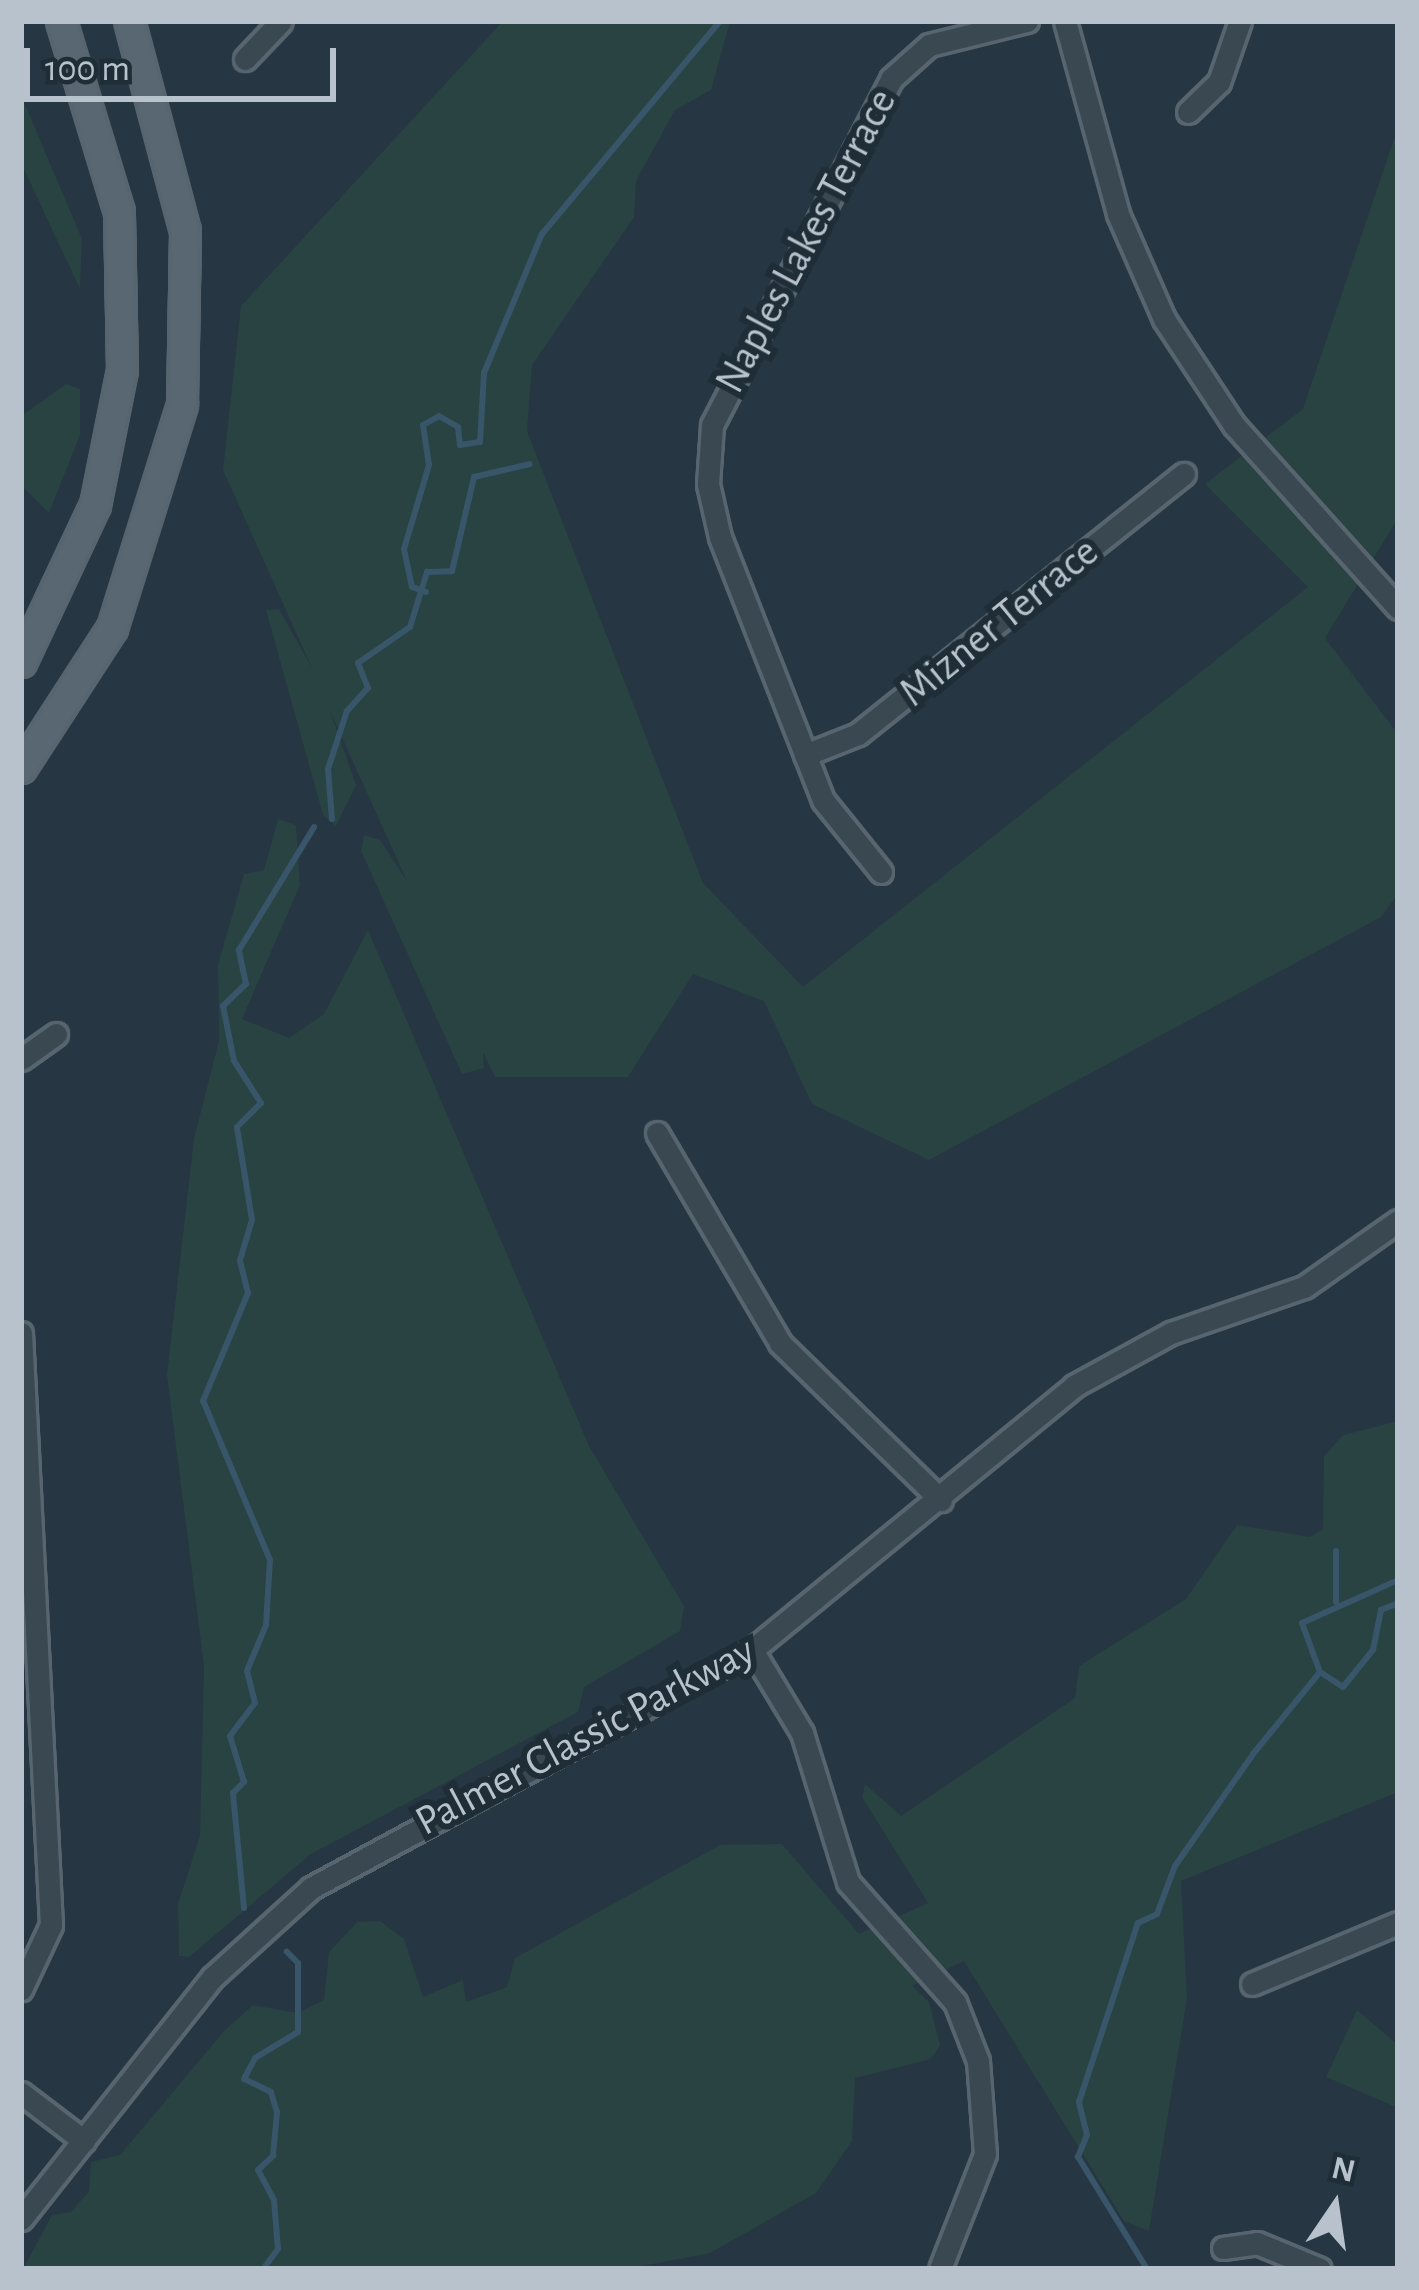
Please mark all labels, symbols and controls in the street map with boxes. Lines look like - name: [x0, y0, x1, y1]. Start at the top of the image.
- scale bar: [30, 24, 342, 98]
- text: 100 m: [45, 51, 130, 87]
- street label: Naples Lakes Terrace: [705, 80, 907, 402]
- street label: Mizner Terrace: [890, 527, 1108, 717]
- street label: Palmer Classic Parkway: [407, 1625, 763, 1847]
- north arrow: [1275, 2146, 1395, 2266]
- text: N: [1328, 2152, 1358, 2189]

